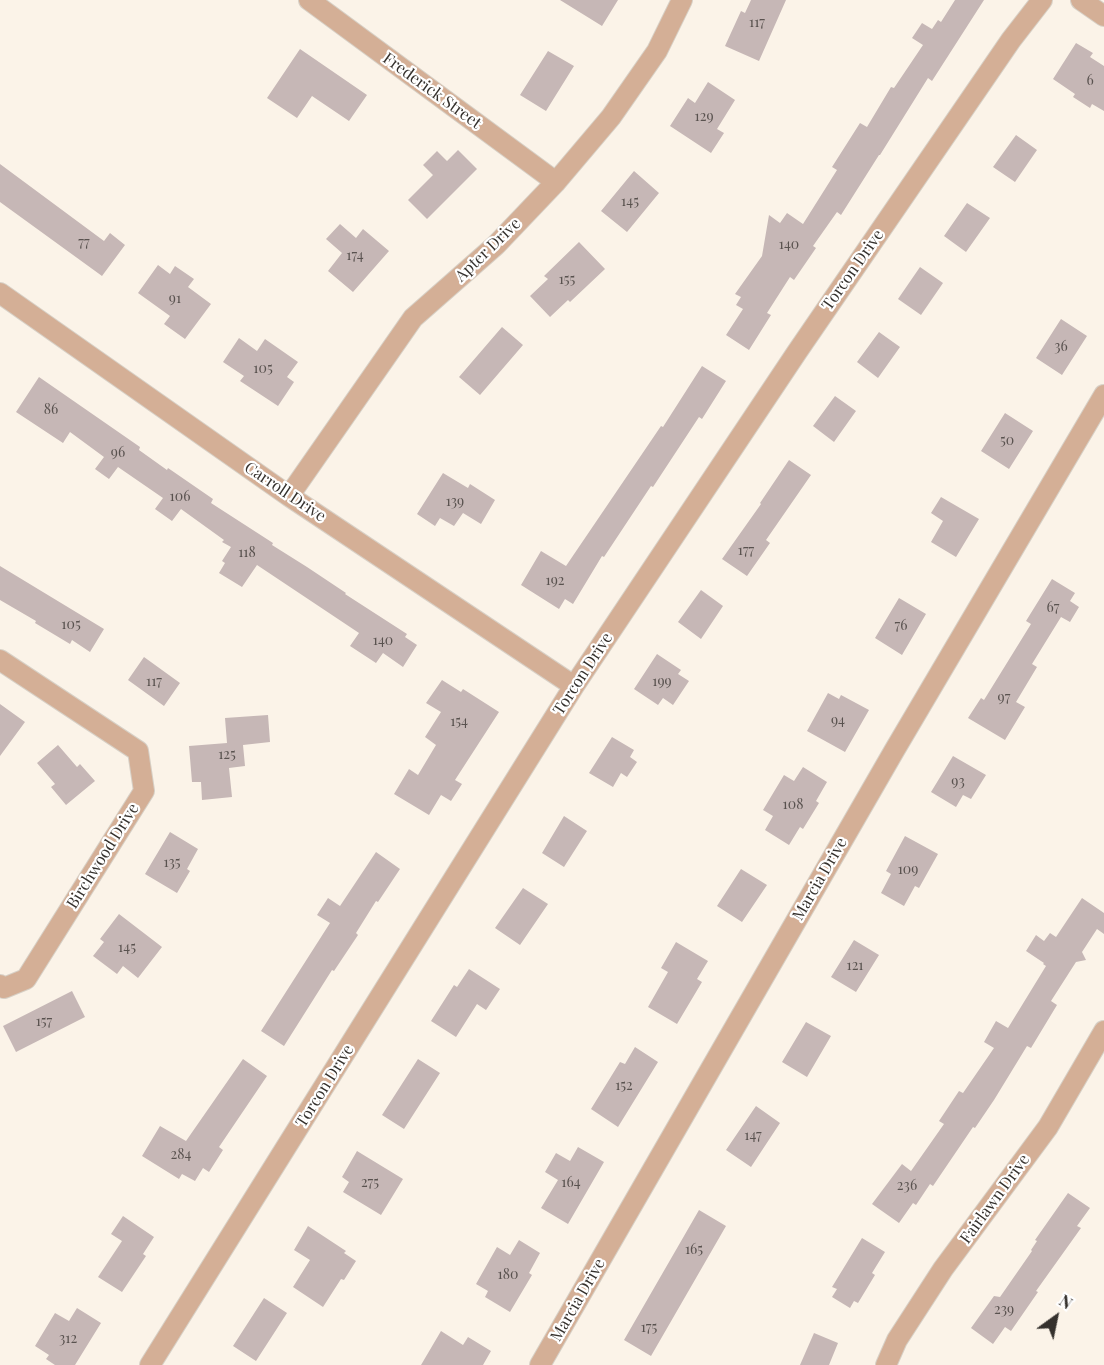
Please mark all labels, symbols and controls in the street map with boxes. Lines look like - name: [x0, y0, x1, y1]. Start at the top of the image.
- house number: 117: [749, 15, 765, 31]
- street label: Frederick Street: [379, 49, 485, 133]
- house number: 6: [1086, 73, 1094, 89]
- house number: 129: [694, 109, 714, 125]
- house number: 145: [621, 194, 639, 210]
- street label: Apter Drive: [451, 214, 525, 286]
- street label: Torcon Drive: [818, 226, 888, 314]
- house number: 77: [78, 235, 90, 251]
- house number: 140: [779, 237, 799, 253]
- house number: 174: [346, 248, 364, 264]
- house number: 155: [559, 272, 575, 288]
- house number: 91: [169, 291, 181, 307]
- house number: 36: [1054, 339, 1068, 355]
- house number: 105: [253, 361, 273, 377]
- house number: 86: [44, 402, 58, 418]
- house number: 50: [1000, 433, 1014, 449]
- house number: 96: [111, 445, 125, 461]
- street label: Carroll Drive: [241, 458, 329, 526]
- house number: 106: [170, 489, 190, 505]
- house number: 139: [446, 494, 464, 510]
- house number: 177: [738, 543, 754, 559]
- house number: 118: [238, 545, 256, 561]
- house number: 192: [545, 573, 565, 589]
- house number: 67: [1047, 600, 1059, 616]
- house number: 105: [61, 617, 81, 633]
- house number: 76: [895, 618, 907, 634]
- street label: Torcon Drive: [549, 629, 617, 719]
- house number: 140: [373, 633, 393, 649]
- house number: 117: [146, 674, 162, 690]
- house number: 199: [652, 674, 672, 690]
- house number: 97: [998, 690, 1010, 706]
- house number: 94: [831, 713, 845, 729]
- house number: 154: [450, 714, 468, 730]
- house number: 125: [218, 747, 236, 763]
- house number: 93: [951, 774, 965, 790]
- house number: 108: [783, 797, 803, 813]
- street label: Birchwood Drive: [63, 800, 143, 912]
- street label: Marcia Drive: [789, 834, 851, 924]
- house number: 135: [163, 855, 181, 871]
- house number: 109: [898, 862, 918, 878]
- house number: 145: [118, 940, 136, 956]
- house number: 121: [846, 958, 864, 974]
- house number: 157: [36, 1014, 52, 1030]
- street label: Torcon Drive: [292, 1041, 358, 1131]
- house number: 152: [615, 1078, 633, 1094]
- house number: 147: [744, 1128, 762, 1144]
- house number: 284: [171, 1147, 191, 1163]
- street label: Fairlawn Drive: [956, 1151, 1034, 1247]
- house number: 275: [361, 1175, 379, 1191]
- house number: 164: [561, 1175, 581, 1191]
- house number: 236: [897, 1178, 917, 1194]
- house number: 165: [685, 1242, 703, 1258]
- street label: Marcia Drive: [547, 1255, 609, 1345]
- house number: 180: [498, 1267, 518, 1283]
- north arrow: [1026, 1287, 1086, 1347]
- text: N: [1056, 1290, 1077, 1313]
- house number: 239: [994, 1302, 1014, 1318]
- house number: 175: [641, 1320, 657, 1336]
- house number: 312: [59, 1331, 77, 1347]

